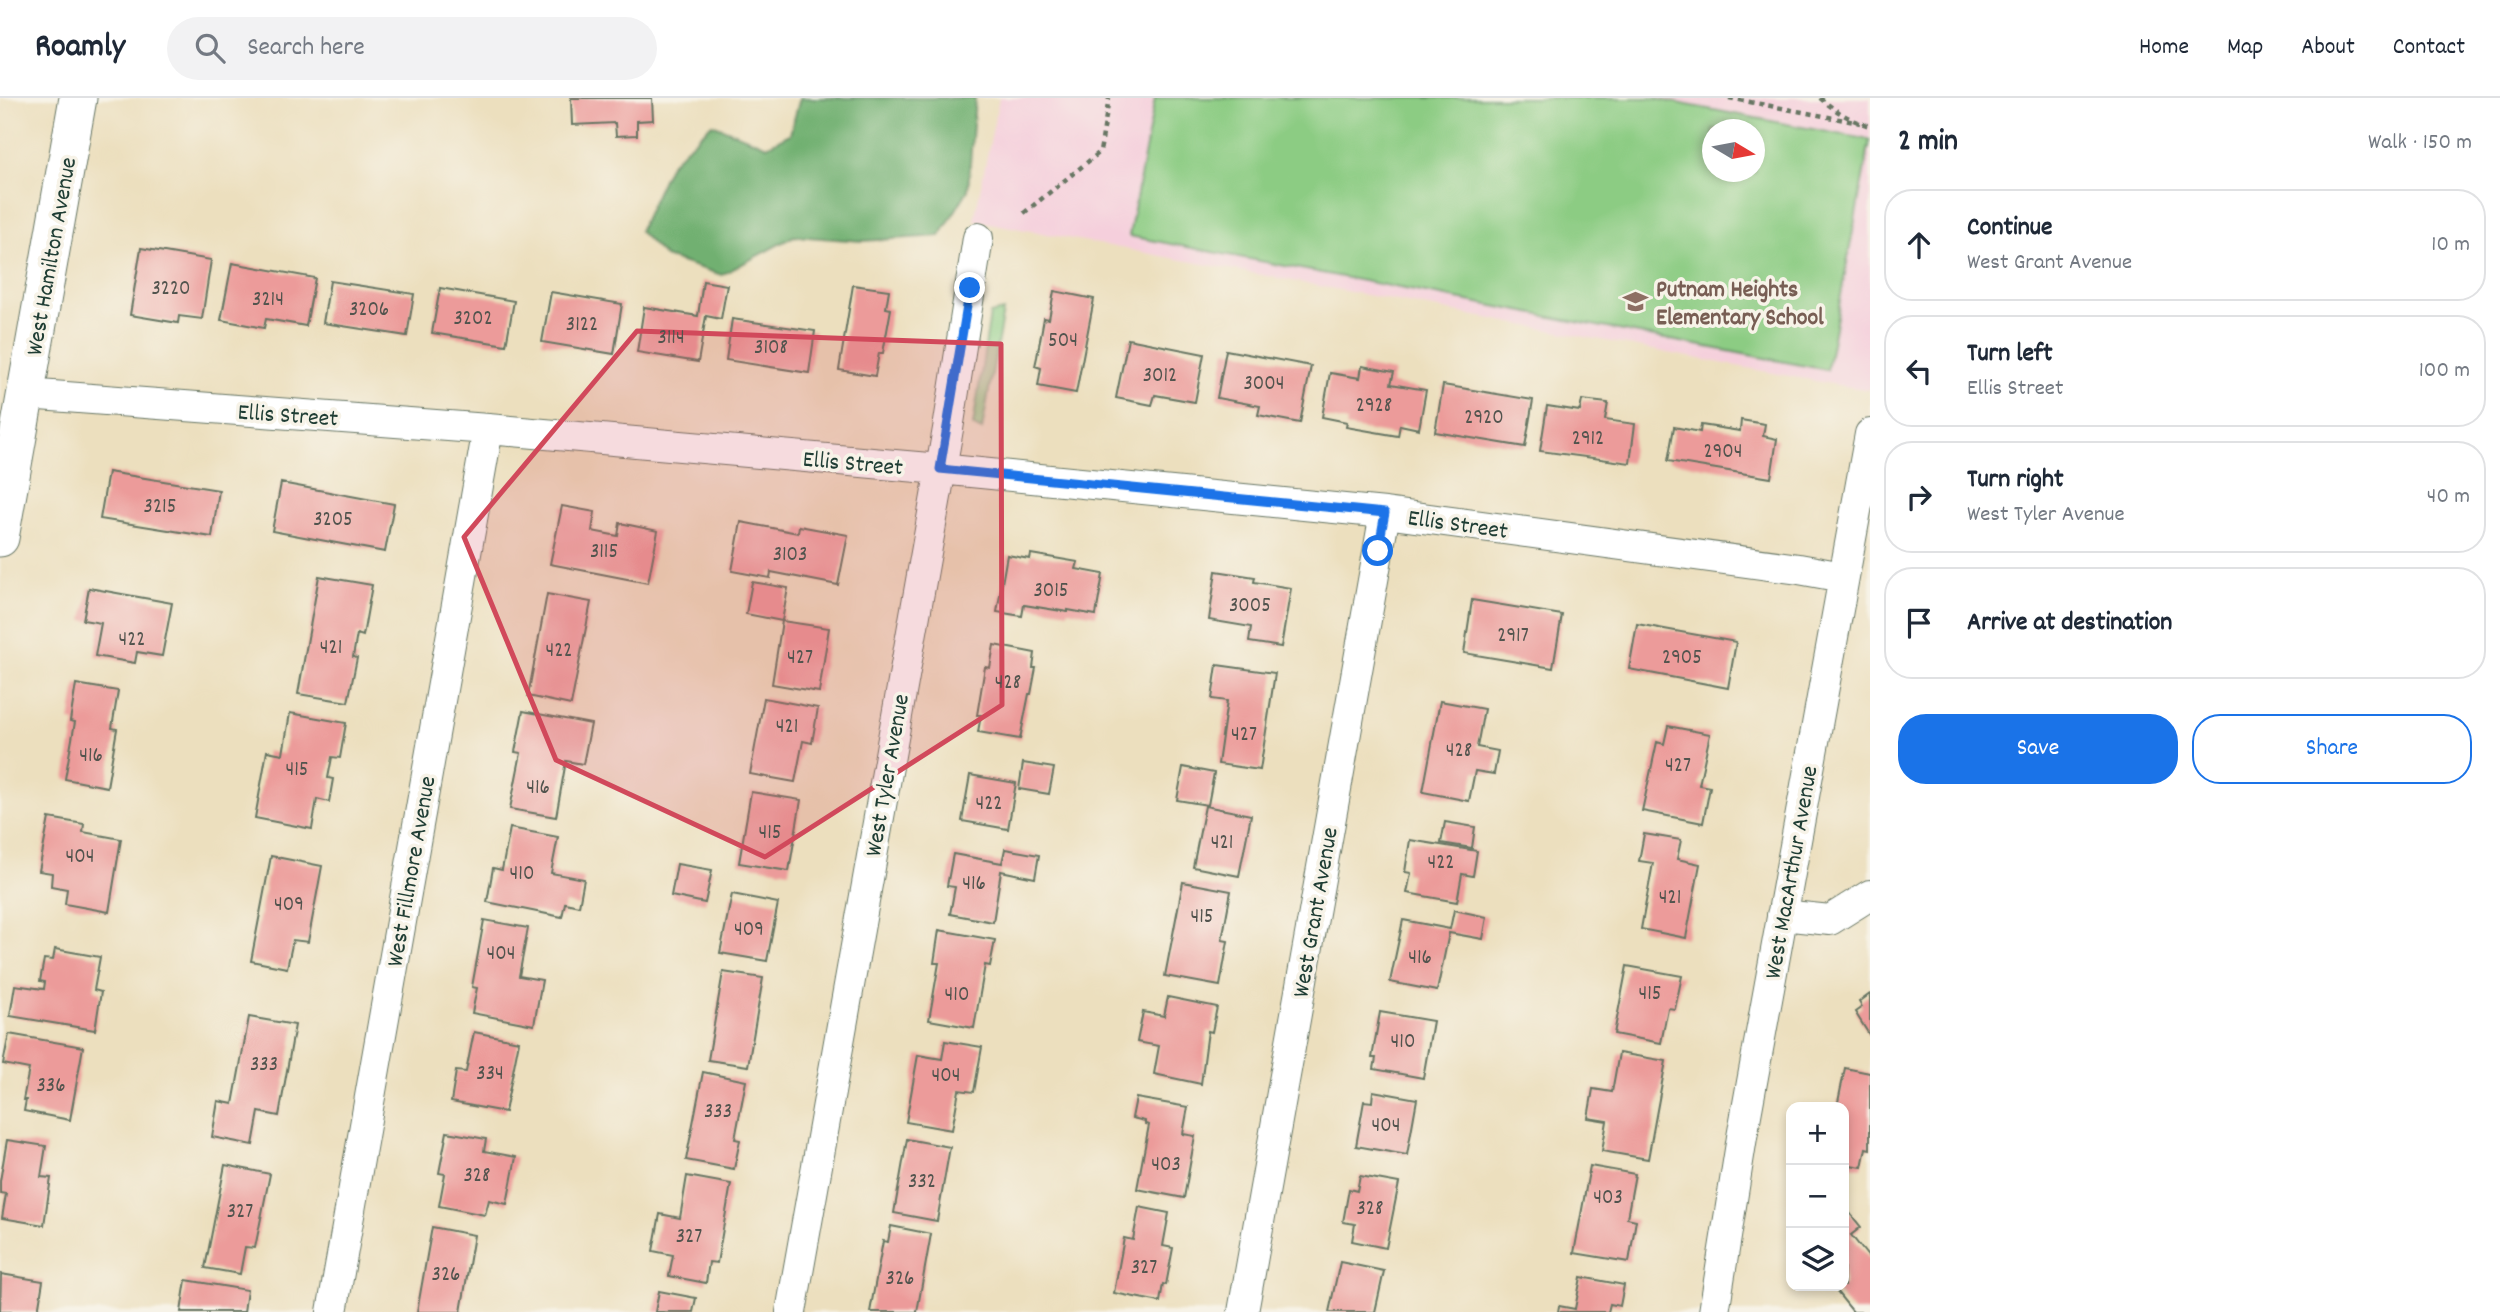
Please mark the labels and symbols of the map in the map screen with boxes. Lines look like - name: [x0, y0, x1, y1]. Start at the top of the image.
- north arrow: [1702, 119, 1765, 182]
- street label: West Hamilton Avenue: [19, 155, 87, 358]
- route end: [954, 272, 985, 303]
- place label: Putnam Heights Elementary School: [1656, 274, 1824, 336]
- house number: 3220: [151, 275, 191, 305]
- house number: 3214: [252, 286, 284, 316]
- school or university icon: Putnam Heights Elementary School: [1622, 288, 1650, 316]
- house number: 3206: [349, 296, 389, 326]
- house number: 3202: [453, 305, 493, 335]
- house number: 3122: [566, 311, 598, 341]
- house number: 3114: [657, 324, 685, 354]
- house number: 504: [1048, 327, 1078, 357]
- house number: 3108: [754, 334, 788, 364]
- house number: 3012: [1143, 362, 1177, 392]
- house number: 3004: [1244, 370, 1284, 400]
- house number: 2928: [1356, 392, 1392, 422]
- street label: Ellis Street: [236, 397, 339, 437]
- house number: 2920: [1464, 404, 1504, 434]
- house number: 2912: [1572, 425, 1604, 455]
- house number: 2904: [1704, 438, 1742, 468]
- street label: Ellis Street: [801, 444, 904, 486]
- house number: 3215: [144, 493, 176, 523]
- street label: Ellis Street: [1405, 502, 1510, 550]
- house number: 3205: [313, 506, 353, 536]
- route start: [1362, 535, 1393, 566]
- house number: 3115: [590, 538, 618, 568]
- house number: 3103: [773, 541, 807, 571]
- house number: 3015: [1033, 577, 1069, 607]
- house number: 3005: [1229, 592, 1271, 622]
- house number: 2917: [1497, 622, 1529, 652]
- house number: 422: [118, 626, 146, 656]
- house number: 421: [320, 634, 342, 664]
- house number: 422: [545, 637, 573, 667]
- house number: 427: [787, 644, 813, 674]
- house number: 2905: [1662, 644, 1702, 674]
- house number: 428: [995, 669, 1021, 699]
- street label: West Tyler Avenue: [858, 692, 920, 859]
- house number: 421: [776, 713, 798, 743]
- house number: 427: [1231, 721, 1257, 751]
- house number: 428: [1446, 737, 1472, 767]
- house number: 416: [79, 742, 103, 772]
- house number: 427: [1665, 752, 1691, 782]
- house number: 415: [285, 756, 309, 786]
- street label: West MacArthur Avenue: [1757, 763, 1828, 982]
- street label: West Fillmore Avenue: [379, 773, 446, 970]
- house number: 416: [526, 774, 550, 804]
- house number: 422: [975, 790, 1003, 820]
- house number: 415: [758, 819, 782, 849]
- street label: West Grant Avenue: [1285, 825, 1349, 1000]
- house number: 421: [1211, 829, 1233, 859]
- house number: 404: [66, 843, 94, 873]
- house number: 422: [1427, 849, 1455, 879]
- house number: 410: [510, 860, 534, 890]
- house number: 416: [962, 870, 986, 900]
- house number: 421: [1659, 884, 1681, 914]
- house number: 409: [274, 891, 304, 921]
- house number: 415: [1190, 903, 1214, 933]
- house number: 409: [734, 916, 764, 946]
- house number: 404: [487, 940, 515, 970]
- house number: 416: [1408, 944, 1432, 974]
- house number: 415: [1638, 980, 1662, 1010]
- house number: 410: [945, 981, 969, 1011]
- house number: 410: [1391, 1028, 1415, 1058]
- house number: 333: [250, 1051, 278, 1081]
- house number: 334: [476, 1060, 504, 1090]
- house number: 404: [932, 1062, 960, 1092]
- house number: 336: [37, 1072, 65, 1102]
- house number: 333: [704, 1098, 732, 1128]
- house number: 404: [1372, 1112, 1400, 1142]
- house number: 403: [1151, 1151, 1181, 1181]
- house number: 328: [464, 1162, 490, 1192]
- house number: 332: [908, 1168, 936, 1198]
- house number: 403: [1593, 1184, 1623, 1214]
- house number: 328: [1357, 1195, 1383, 1225]
- house number: 327: [227, 1198, 253, 1228]
- house number: 327: [676, 1223, 702, 1253]
- house number: 327: [1131, 1254, 1157, 1284]
- house number: 326: [432, 1261, 460, 1291]
- house number: 326: [886, 1265, 914, 1295]

